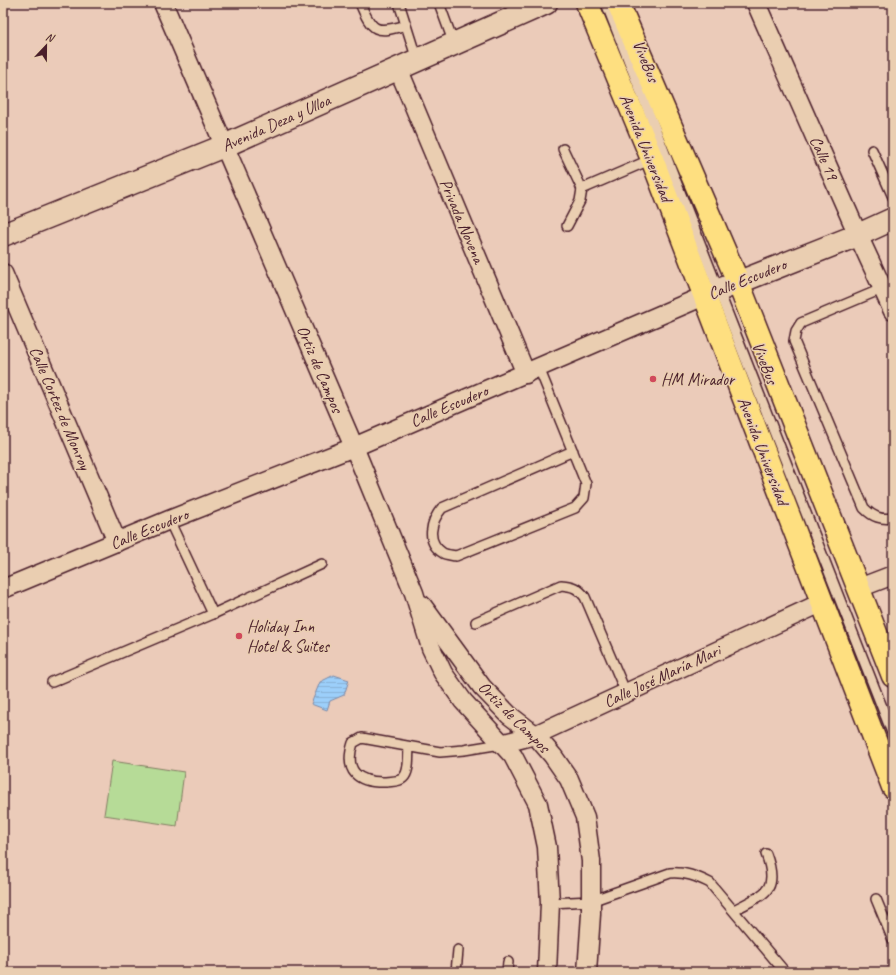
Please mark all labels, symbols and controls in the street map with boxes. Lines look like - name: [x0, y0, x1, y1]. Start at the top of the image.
- north arrow: [26, 26, 66, 66]
- text: N: [44, 29, 58, 45]
- street label: ViveBus: [628, 37, 664, 86]
- street label: Avenida Deza y Ulloa: [218, 89, 335, 156]
- street label: Avenida Universidad: [615, 91, 678, 207]
- street label: Calle 19: [805, 133, 844, 185]
- street label: Privada Novena: [435, 176, 490, 268]
- street label: Calle Escudero: [705, 253, 791, 304]
- street label: Ortiz de Campos: [292, 322, 349, 418]
- street label: ViveBus: [747, 339, 783, 388]
- street label: Calle Cortez de Monroy: [25, 343, 96, 474]
- place label: HM Mirador: [661, 369, 736, 390]
- marker: HM Mirador: [648, 374, 658, 384]
- street label: Calle Escudero: [407, 379, 493, 432]
- street label: Avenida Universidad: [733, 394, 794, 510]
- street label: Calle Escudero: [107, 503, 193, 554]
- place label: Holiday Inn Hotel & Suites: [247, 616, 330, 657]
- marker: Holiday Inn Hotel & Suites: [234, 631, 244, 641]
- street label: Calle José María Mari: [600, 639, 726, 712]
- street label: Ortiz de Campos: [474, 677, 556, 759]

